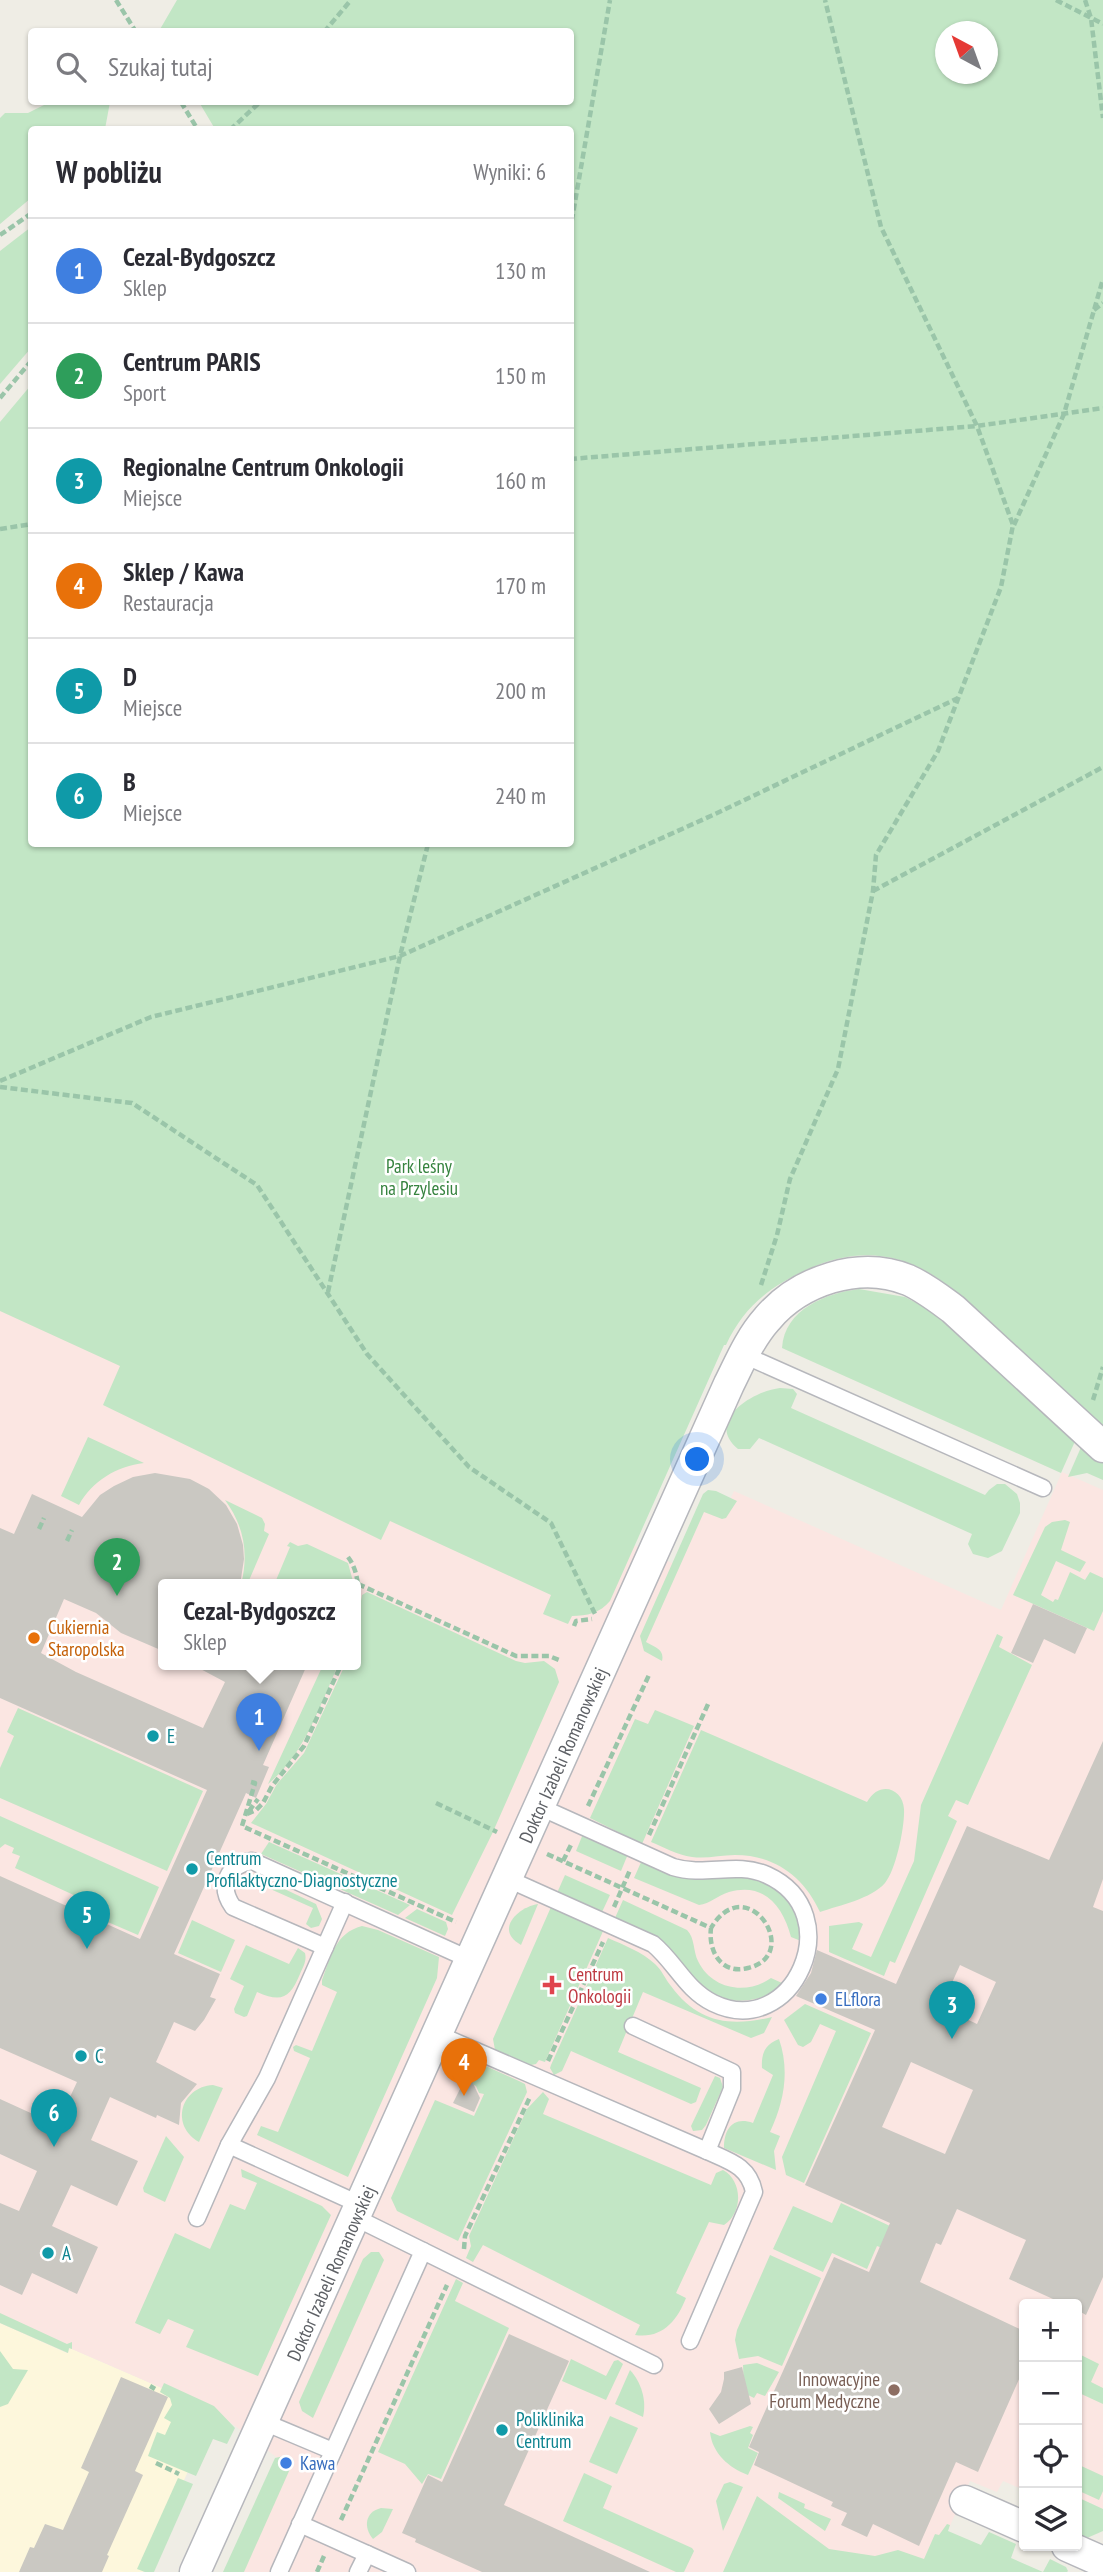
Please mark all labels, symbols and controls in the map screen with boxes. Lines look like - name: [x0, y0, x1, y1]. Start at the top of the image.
- north arrow: [935, 21, 998, 84]
- search box: [28, 28, 574, 105]
- icon: search: [52, 48, 90, 86]
- text: Szukaj tutaj: [108, 50, 213, 83]
- text: W pobliżu: [56, 152, 162, 191]
- text: Wyniki: 6: [473, 157, 546, 186]
- text: Cezal-Bydgoszcz: [123, 240, 276, 273]
- text: 1: [74, 256, 85, 285]
- text: 130 m: [495, 256, 546, 285]
- text: Sklep: [123, 273, 167, 302]
- text: Centrum PARIS: [123, 345, 261, 378]
- text: 2: [74, 361, 85, 390]
- text: 150 m: [495, 361, 546, 390]
- text: Sport: [123, 378, 166, 407]
- text: Regionalne Centrum Onkologii: [123, 450, 404, 483]
- text: 3: [74, 466, 85, 495]
- text: 160 m: [495, 466, 546, 495]
- text: Miejsce: [123, 483, 182, 512]
- text: Sklep / Kawa: [123, 555, 244, 588]
- text: 4: [74, 571, 85, 600]
- text: 170 m: [495, 571, 546, 600]
- text: Restauracja: [123, 588, 214, 617]
- text: D: [123, 660, 137, 693]
- text: 5: [74, 676, 85, 705]
- text: 200 m: [495, 676, 546, 705]
- text: Miejsce: [123, 693, 182, 722]
- text: B: [123, 765, 136, 798]
- text: 6: [74, 781, 85, 810]
- text: 240 m: [495, 781, 546, 810]
- text: Miejsce: [123, 798, 182, 827]
- park label: Park leśny na Przylesiu: [380, 1154, 458, 1200]
- your location: [680, 1442, 714, 1476]
- pin: 2: [94, 1538, 140, 1596]
- popup: [158, 1579, 361, 1670]
- text: Cezal-Bydgoszcz: [183, 1594, 336, 1627]
- place label: Cukiernia Staropolska: [48, 1615, 125, 1661]
- text: Sklep: [183, 1627, 227, 1656]
- marker: Cukiernia Staropolska: [26, 1630, 42, 1646]
- street label: Doktor Izabeli Romanowskiej: [513, 1664, 613, 1846]
- pin: 1: [236, 1693, 282, 1751]
- place label: E: [167, 1724, 175, 1748]
- marker: E: [145, 1728, 161, 1744]
- place label: Centrum Profilaktyczno-Diagnostyczne: [206, 1846, 398, 1892]
- marker: Centrum Profilaktyczno-Diagnostyczne: [184, 1861, 200, 1877]
- pin: 5: [64, 1891, 110, 1949]
- place label: Centrum Onkologii: [568, 1962, 631, 2008]
- marker: Centrum Onkologii: [542, 1975, 562, 1995]
- pin: 3: [929, 1981, 975, 2039]
- place label: ELflora: [835, 1987, 881, 2011]
- marker: ELflora: [813, 1991, 829, 2007]
- pin: 4: [441, 2038, 487, 2096]
- place label: C: [95, 2044, 104, 2068]
- marker: C: [73, 2048, 89, 2064]
- pin: 6: [31, 2089, 77, 2147]
- street label: Doktor Izabeli Romanowskiej: [281, 2182, 381, 2364]
- place label: A: [62, 2241, 71, 2265]
- marker: A: [40, 2245, 56, 2261]
- map controls: [1019, 2299, 1082, 2551]
- button: +: [1019, 2299, 1082, 2362]
- button: −: [1019, 2362, 1082, 2425]
- place label: Innowacyjne Forum Medyczne: [769, 2367, 880, 2413]
- marker: Innowacyjne Forum Medyczne: [886, 2382, 902, 2398]
- place label: Poliklinika Centrum: [516, 2407, 584, 2453]
- marker: Poliklinika Centrum: [494, 2422, 510, 2438]
- button: locate: [1019, 2425, 1082, 2488]
- place label: Kawa: [300, 2451, 335, 2475]
- marker: Kawa: [278, 2455, 294, 2471]
- button: layers: [1019, 2488, 1082, 2551]

